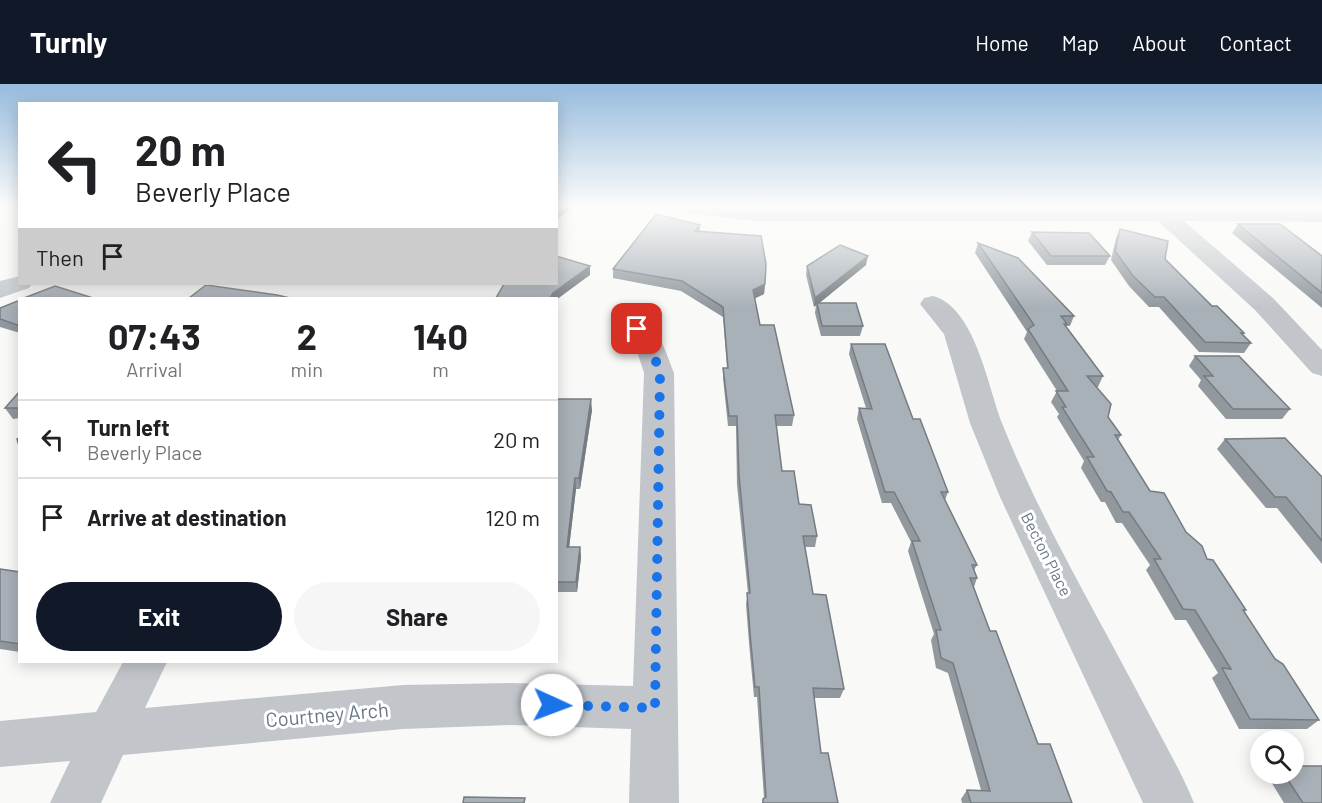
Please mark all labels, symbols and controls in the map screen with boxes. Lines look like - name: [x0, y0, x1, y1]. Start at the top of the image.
- text: Turnly: [30, 25, 107, 59]
- text: Home: [975, 30, 1029, 55]
- text: Map: [1062, 30, 1099, 55]
- text: About: [1132, 30, 1187, 55]
- text: Contact: [1220, 30, 1292, 55]
- text: 20 m: [135, 124, 226, 174]
- icon: left: [36, 126, 114, 204]
- text: Beverly Place: [135, 175, 291, 207]
- icon: arrive: [96, 240, 129, 273]
- text: Then: [36, 244, 84, 270]
- pin: [611, 303, 662, 354]
- icon: arrive: [620, 312, 653, 345]
- text: 07:43: [108, 314, 201, 357]
- text: 2: [297, 314, 317, 357]
- text: 140: [413, 314, 468, 357]
- text: Arrival: [126, 357, 182, 381]
- text: min: [291, 357, 323, 381]
- text: m: [432, 357, 449, 381]
- text: Turn left: [87, 414, 170, 440]
- icon: left: [36, 423, 69, 456]
- text: 20 m: [493, 426, 540, 452]
- text: Beverly Place: [87, 440, 203, 464]
- icon: arrive: [36, 501, 69, 534]
- text: Arrive at destination: [87, 504, 286, 530]
- text: 120 m: [485, 504, 540, 530]
- street label: Becton Place: [1018, 509, 1076, 599]
- button: Exit: [36, 582, 282, 651]
- button: Share: [294, 582, 540, 651]
- position arrow: [520, 673, 584, 737]
- street label: Courtney Arch: [265, 697, 389, 731]
- map controls: [1250, 730, 1304, 784]
- button: search: [1250, 730, 1304, 784]

